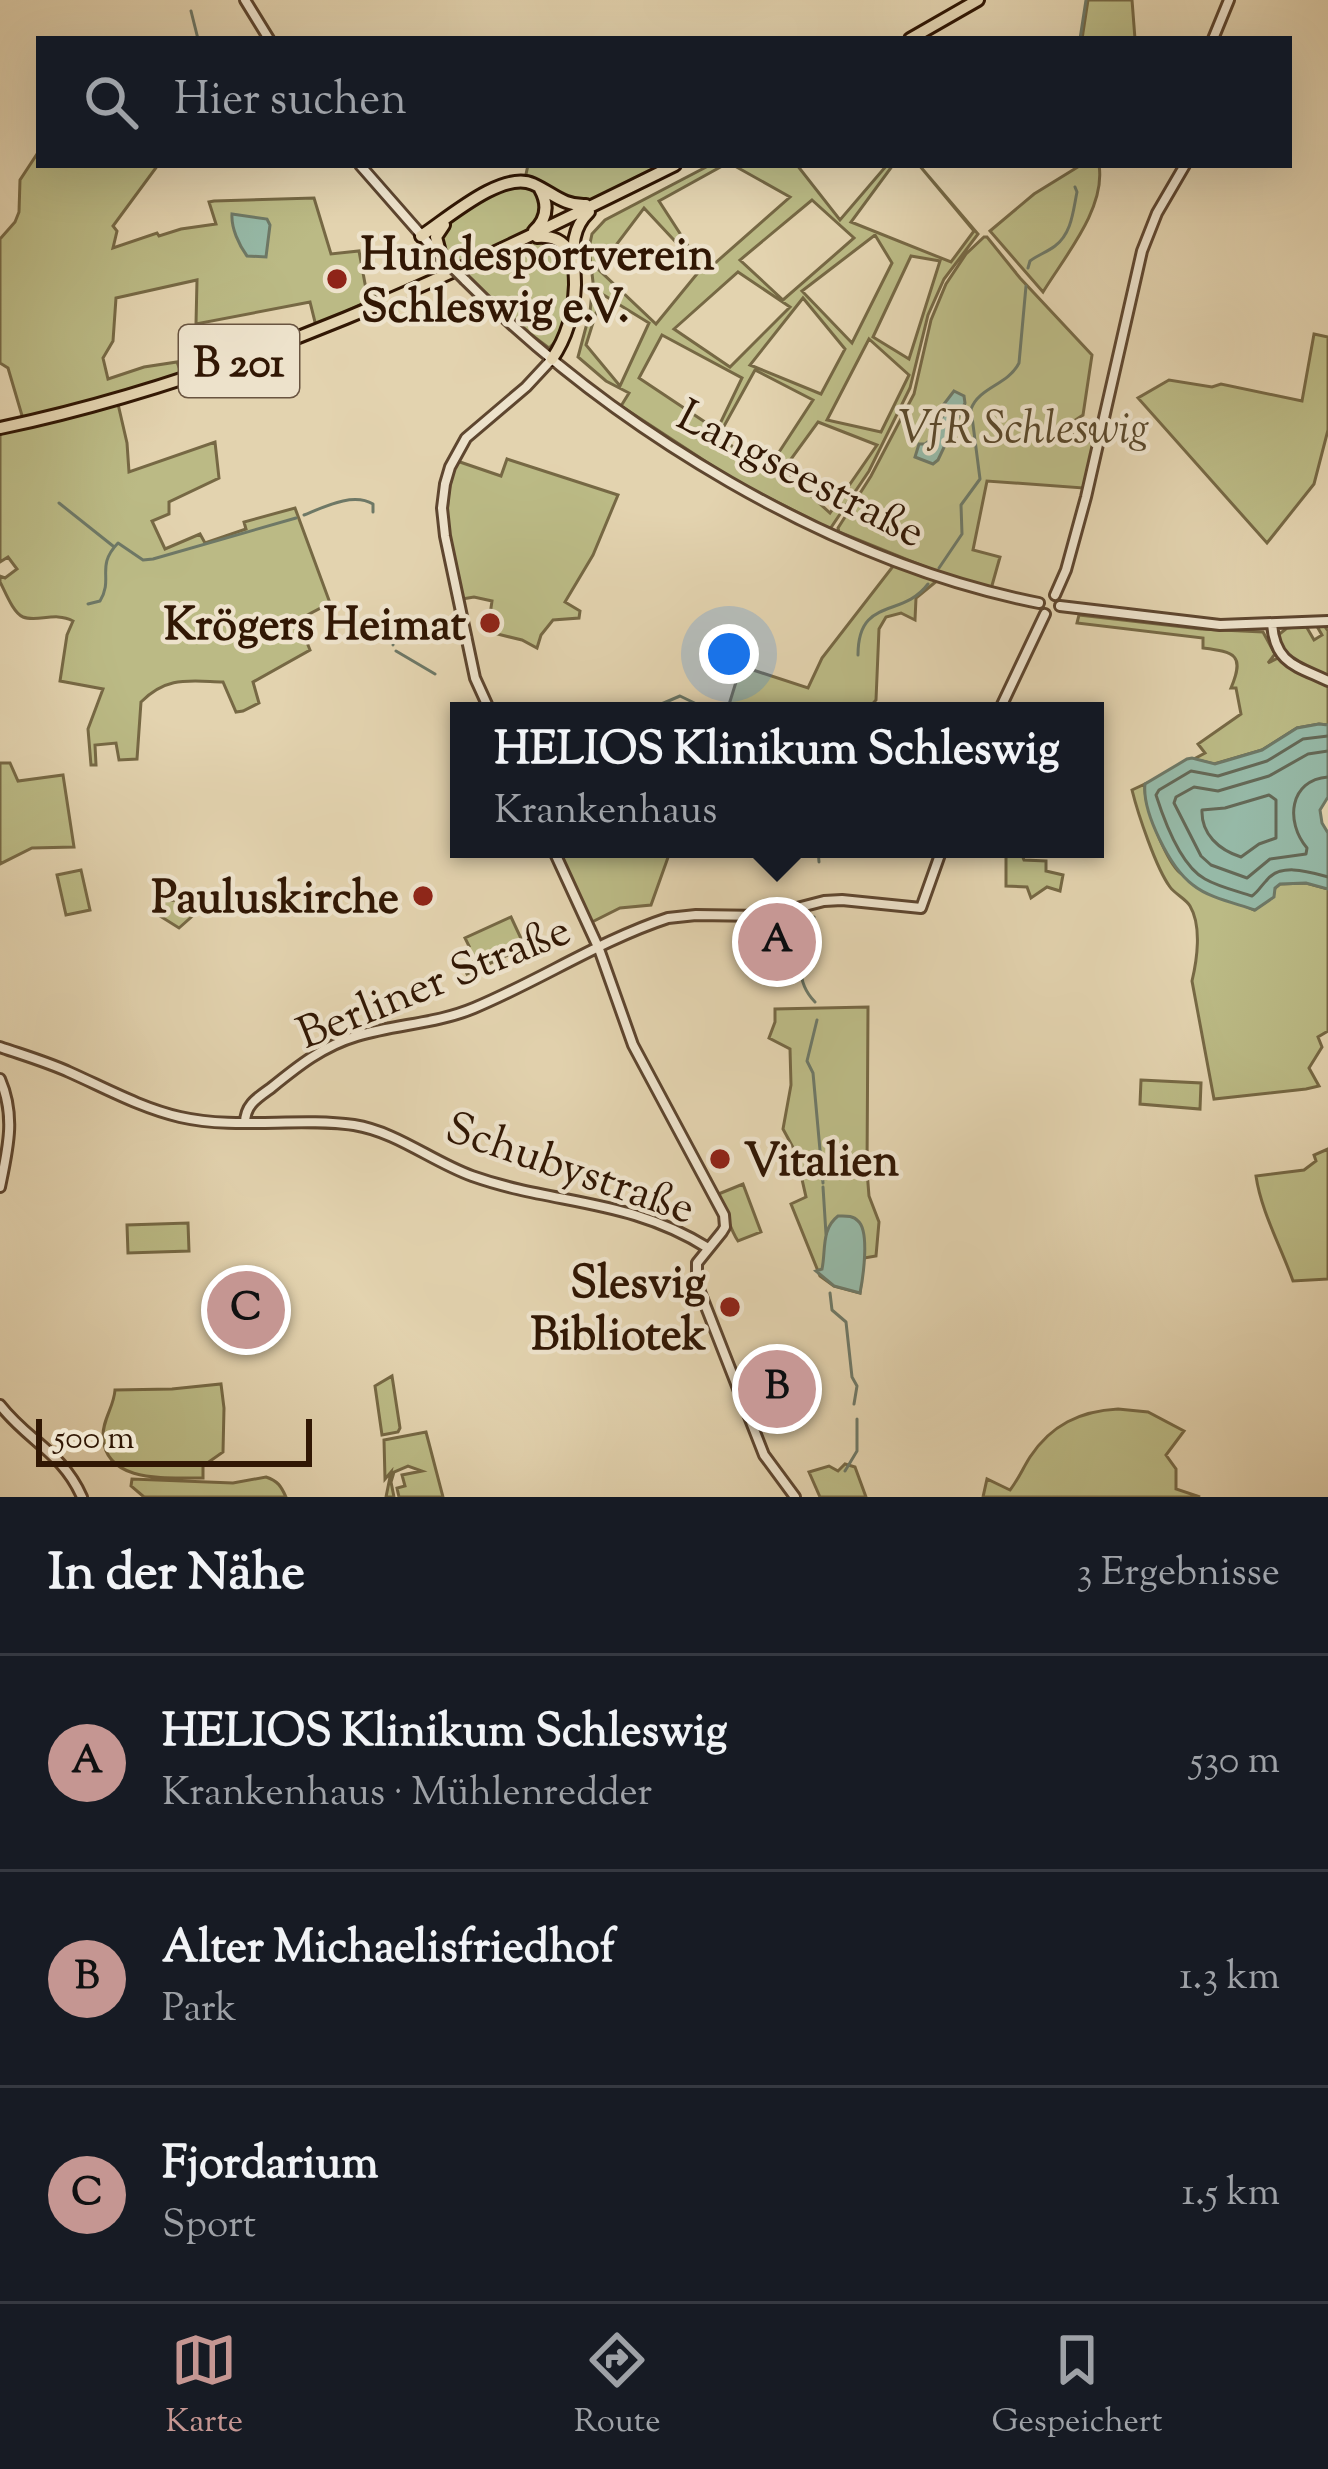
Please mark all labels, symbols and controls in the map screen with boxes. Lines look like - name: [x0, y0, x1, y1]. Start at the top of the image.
- search box: [36, 36, 1292, 168]
- icon: search: [78, 69, 144, 135]
- text: Hier suchen: [174, 70, 407, 135]
- place label: Hundesportverein Schleswig e.V.: [361, 226, 715, 343]
- marker: Hundesportverein Schleswig e.V.: [324, 266, 350, 292]
- road number: B 201: [179, 325, 299, 397]
- street label: Langseestraße: [664, 386, 935, 567]
- park label: VfR Schleswig: [898, 399, 1150, 464]
- place label: Krögers Heimat: [164, 596, 467, 661]
- marker: Krögers Heimat: [477, 610, 503, 636]
- your location: [699, 624, 759, 684]
- popup: [450, 702, 1104, 858]
- text: HELIOS Klinikum Schleswig: [494, 720, 1060, 785]
- text: Krankenhaus: [494, 785, 717, 841]
- place label: Pauluskirche: [151, 869, 399, 934]
- marker: Pauluskirche: [410, 883, 436, 909]
- pin: A: [738, 897, 816, 987]
- street label: Berliner Straße: [289, 901, 581, 1069]
- street label: Schubystraße: [436, 1098, 702, 1244]
- place label: Vitalien: [744, 1132, 899, 1197]
- marker: Vitalien: [707, 1146, 733, 1172]
- place label: Slesvig Bibliotek: [531, 1254, 706, 1371]
- pin: C: [207, 1265, 285, 1355]
- marker: Slesvig Bibliotek: [717, 1294, 743, 1320]
- pin: B: [738, 1344, 816, 1434]
- scale bar: [36, 1413, 312, 1466]
- text: 500 m: [54, 1416, 135, 1464]
- text: In der Nähe: [48, 1539, 305, 1612]
- text: 3 Ergebnisse: [1077, 1547, 1280, 1603]
- text: HELIOS Klinikum Schleswig: [162, 1702, 727, 1767]
- text: A: [71, 1735, 103, 1791]
- text: 530 m: [1190, 1735, 1280, 1791]
- text: Krankenhaus · Mühlenredder: [162, 1767, 652, 1823]
- text: Alter Michaelisfriedhof: [162, 1918, 615, 1983]
- text: B: [75, 1951, 99, 2007]
- text: 1.3 km: [1179, 1951, 1280, 2007]
- text: Park: [162, 1983, 237, 2039]
- text: Fjordarium: [162, 2134, 379, 2199]
- text: C: [71, 2167, 103, 2223]
- text: 1.5 km: [1182, 2167, 1280, 2223]
- text: Sport: [162, 2199, 256, 2255]
- tab: Karte: [165, 2327, 243, 2447]
- tab: Route: [574, 2327, 661, 2447]
- tab: Gespeichert: [991, 2327, 1163, 2447]

